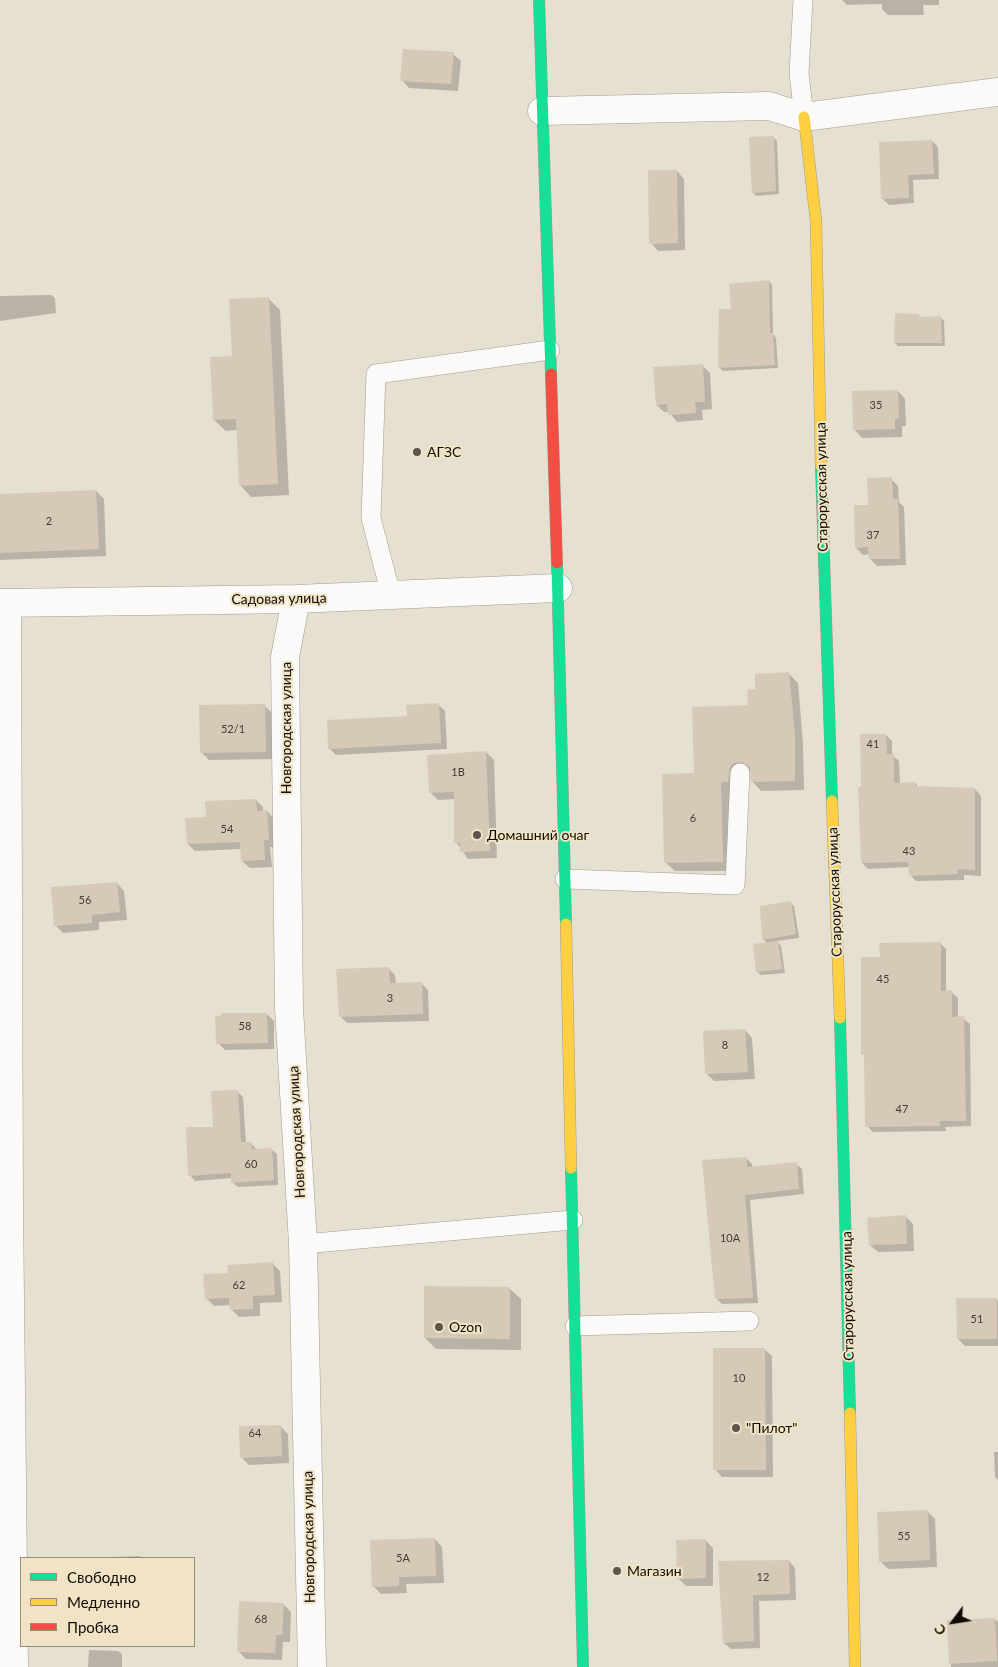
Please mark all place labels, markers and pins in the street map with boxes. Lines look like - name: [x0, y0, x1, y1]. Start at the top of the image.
- place label: АГЗС: [427, 444, 461, 460]
- marker: АГЗС: [411, 446, 423, 458]
- place label: Домашний очаг: [487, 827, 589, 843]
- marker: Домашний очаг: [471, 829, 483, 841]
- place label: Ozon: [449, 1319, 482, 1335]
- marker: Ozon: [433, 1321, 445, 1333]
- place label: "Пилот": [746, 1420, 798, 1436]
- marker: "Пилот": [730, 1422, 742, 1434]
- place label: Магазин: [627, 1563, 682, 1579]
- marker: Магазин: [611, 1565, 623, 1577]

